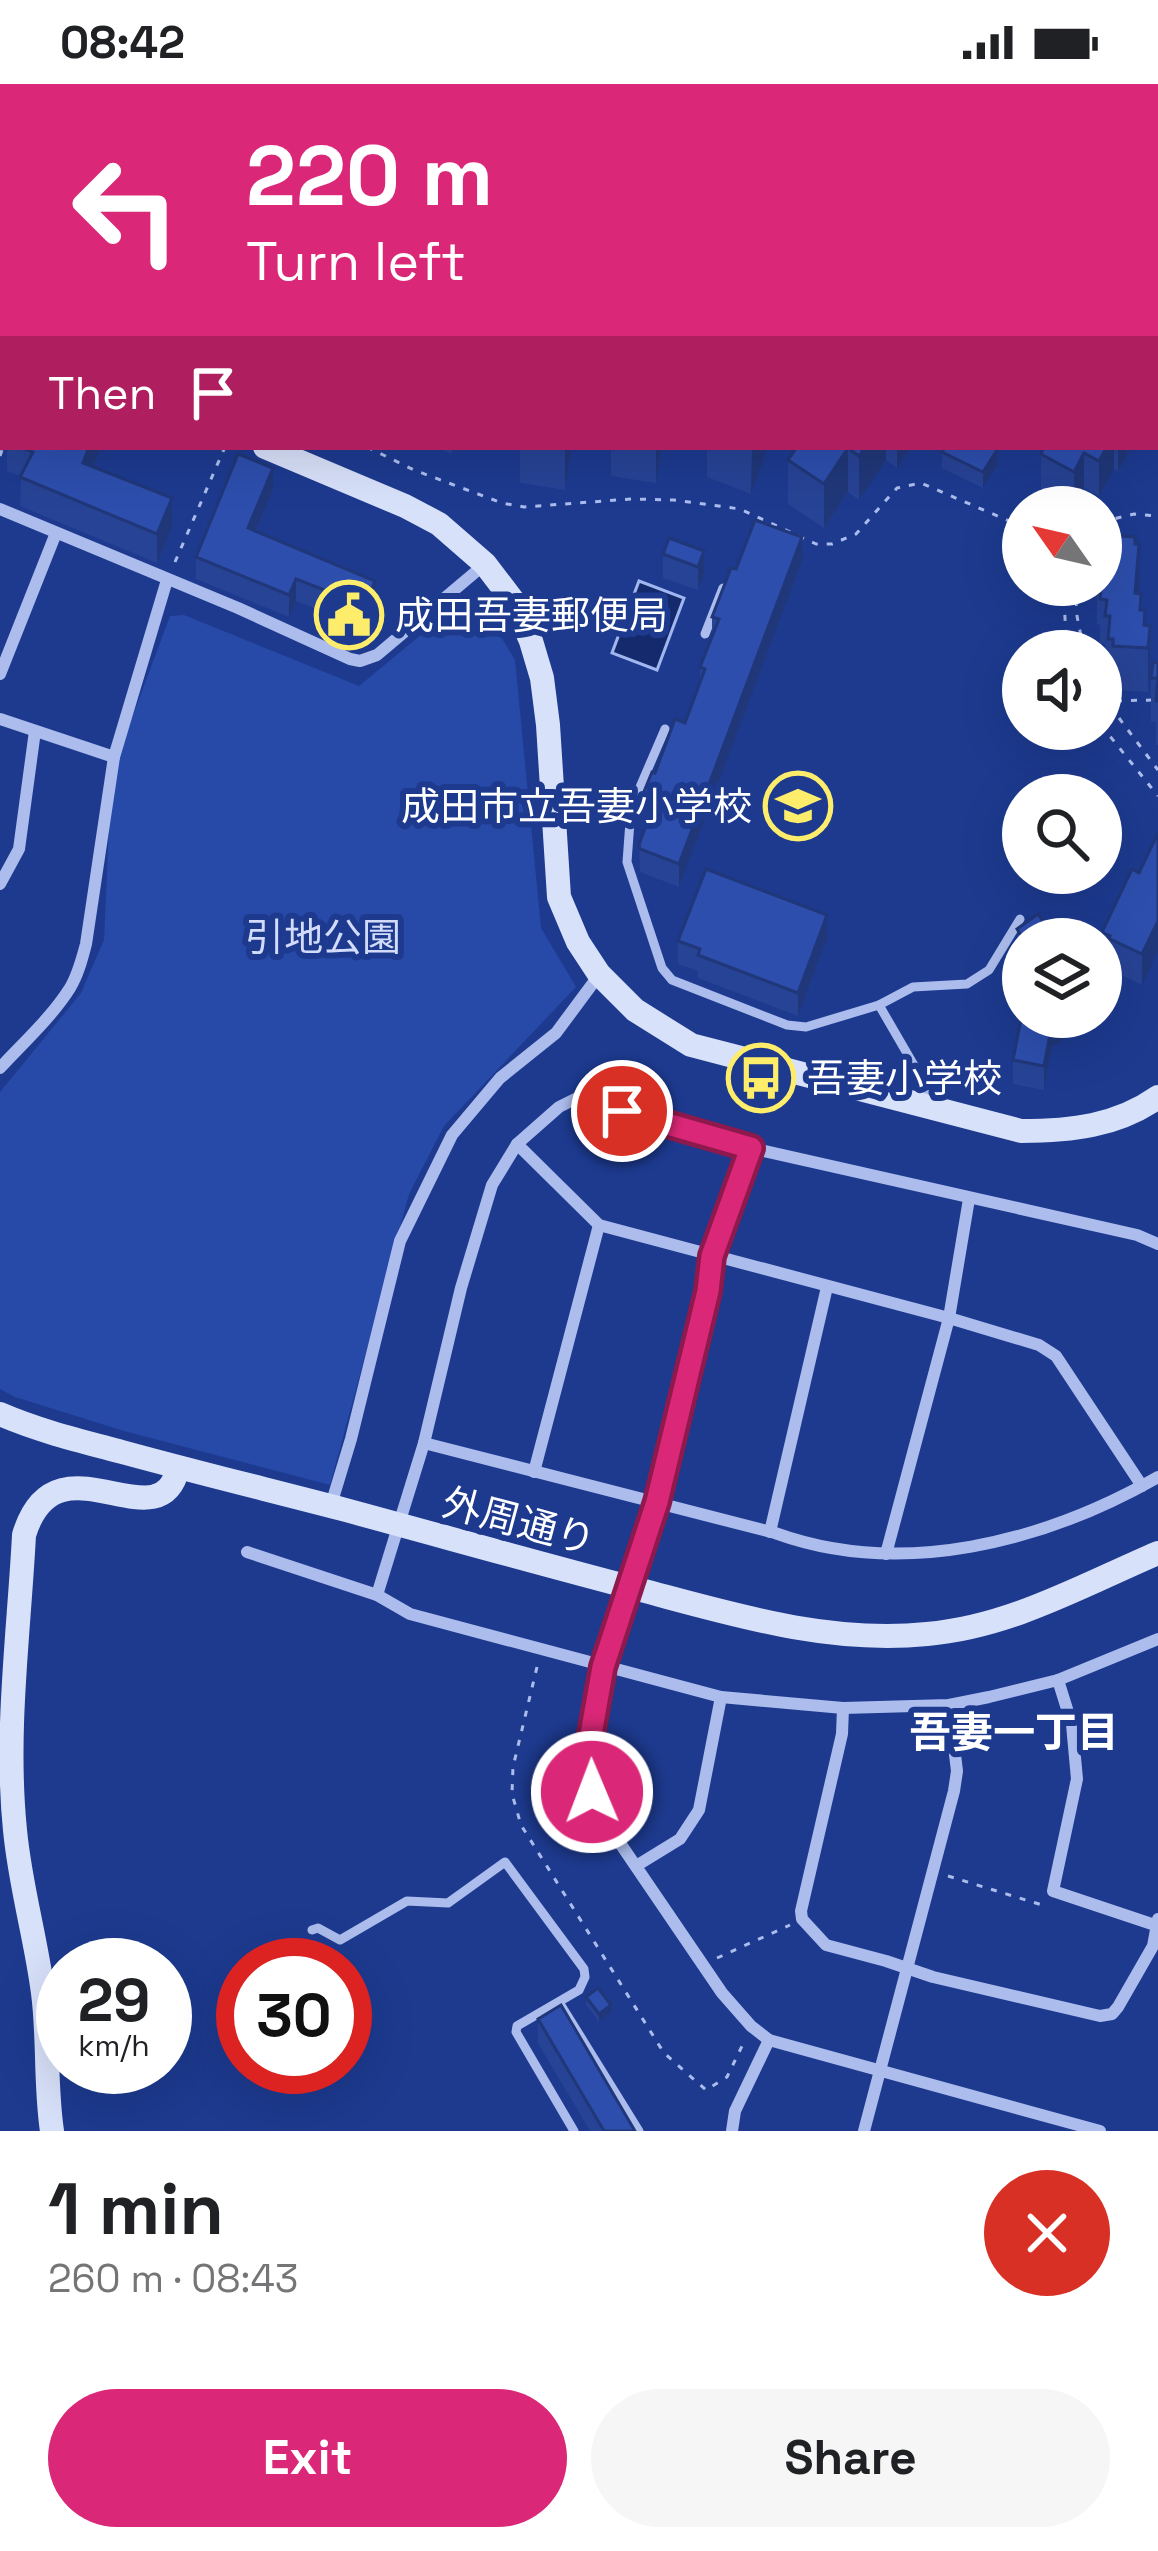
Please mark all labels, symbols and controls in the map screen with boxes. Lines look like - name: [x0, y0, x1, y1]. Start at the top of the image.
- text: 08:42: [60, 14, 185, 71]
- text: 220 m: [246, 122, 493, 230]
- icon: left: [48, 132, 204, 288]
- text: Turn left: [246, 227, 466, 296]
- icon: arrive: [180, 360, 246, 426]
- text: Then: [48, 365, 156, 422]
- north arrow: [1002, 486, 1122, 606]
- map controls: [1002, 486, 1122, 1038]
- public building icon: 成田吾妻郵便局: [314, 580, 384, 650]
- place label: 成田吾妻郵便局: [395, 591, 668, 640]
- button: sound: [1002, 630, 1122, 750]
- school or university icon: 成田市立吾妻小学校: [763, 771, 833, 841]
- button: search: [1002, 774, 1122, 894]
- place label: 成田市立吾妻小学校: [401, 782, 752, 831]
- park label: 引地公園: [245, 913, 401, 962]
- button: layers: [1002, 918, 1122, 1038]
- bus stop icon: 吾妻小学校: [726, 1043, 796, 1113]
- place label: 吾妻小学校: [807, 1054, 1002, 1103]
- pin: [571, 1060, 673, 1162]
- icon: arrive: [589, 1078, 655, 1144]
- street label: 外周通り: [437, 1478, 601, 1565]
- district label: 吾妻一丁目: [909, 1706, 1119, 1759]
- position arrow: [529, 1729, 655, 1855]
- speed limit sign: 30: [216, 1938, 372, 2094]
- text: 29: [78, 1962, 150, 2039]
- text: km/h: [78, 2026, 150, 2065]
- text: 1 min: [48, 2163, 224, 2255]
- button: close: [984, 2170, 1110, 2296]
- text: 260 m · 08:43: [48, 2254, 298, 2303]
- button: Exit: [48, 2389, 567, 2527]
- button: Share: [591, 2389, 1110, 2527]

